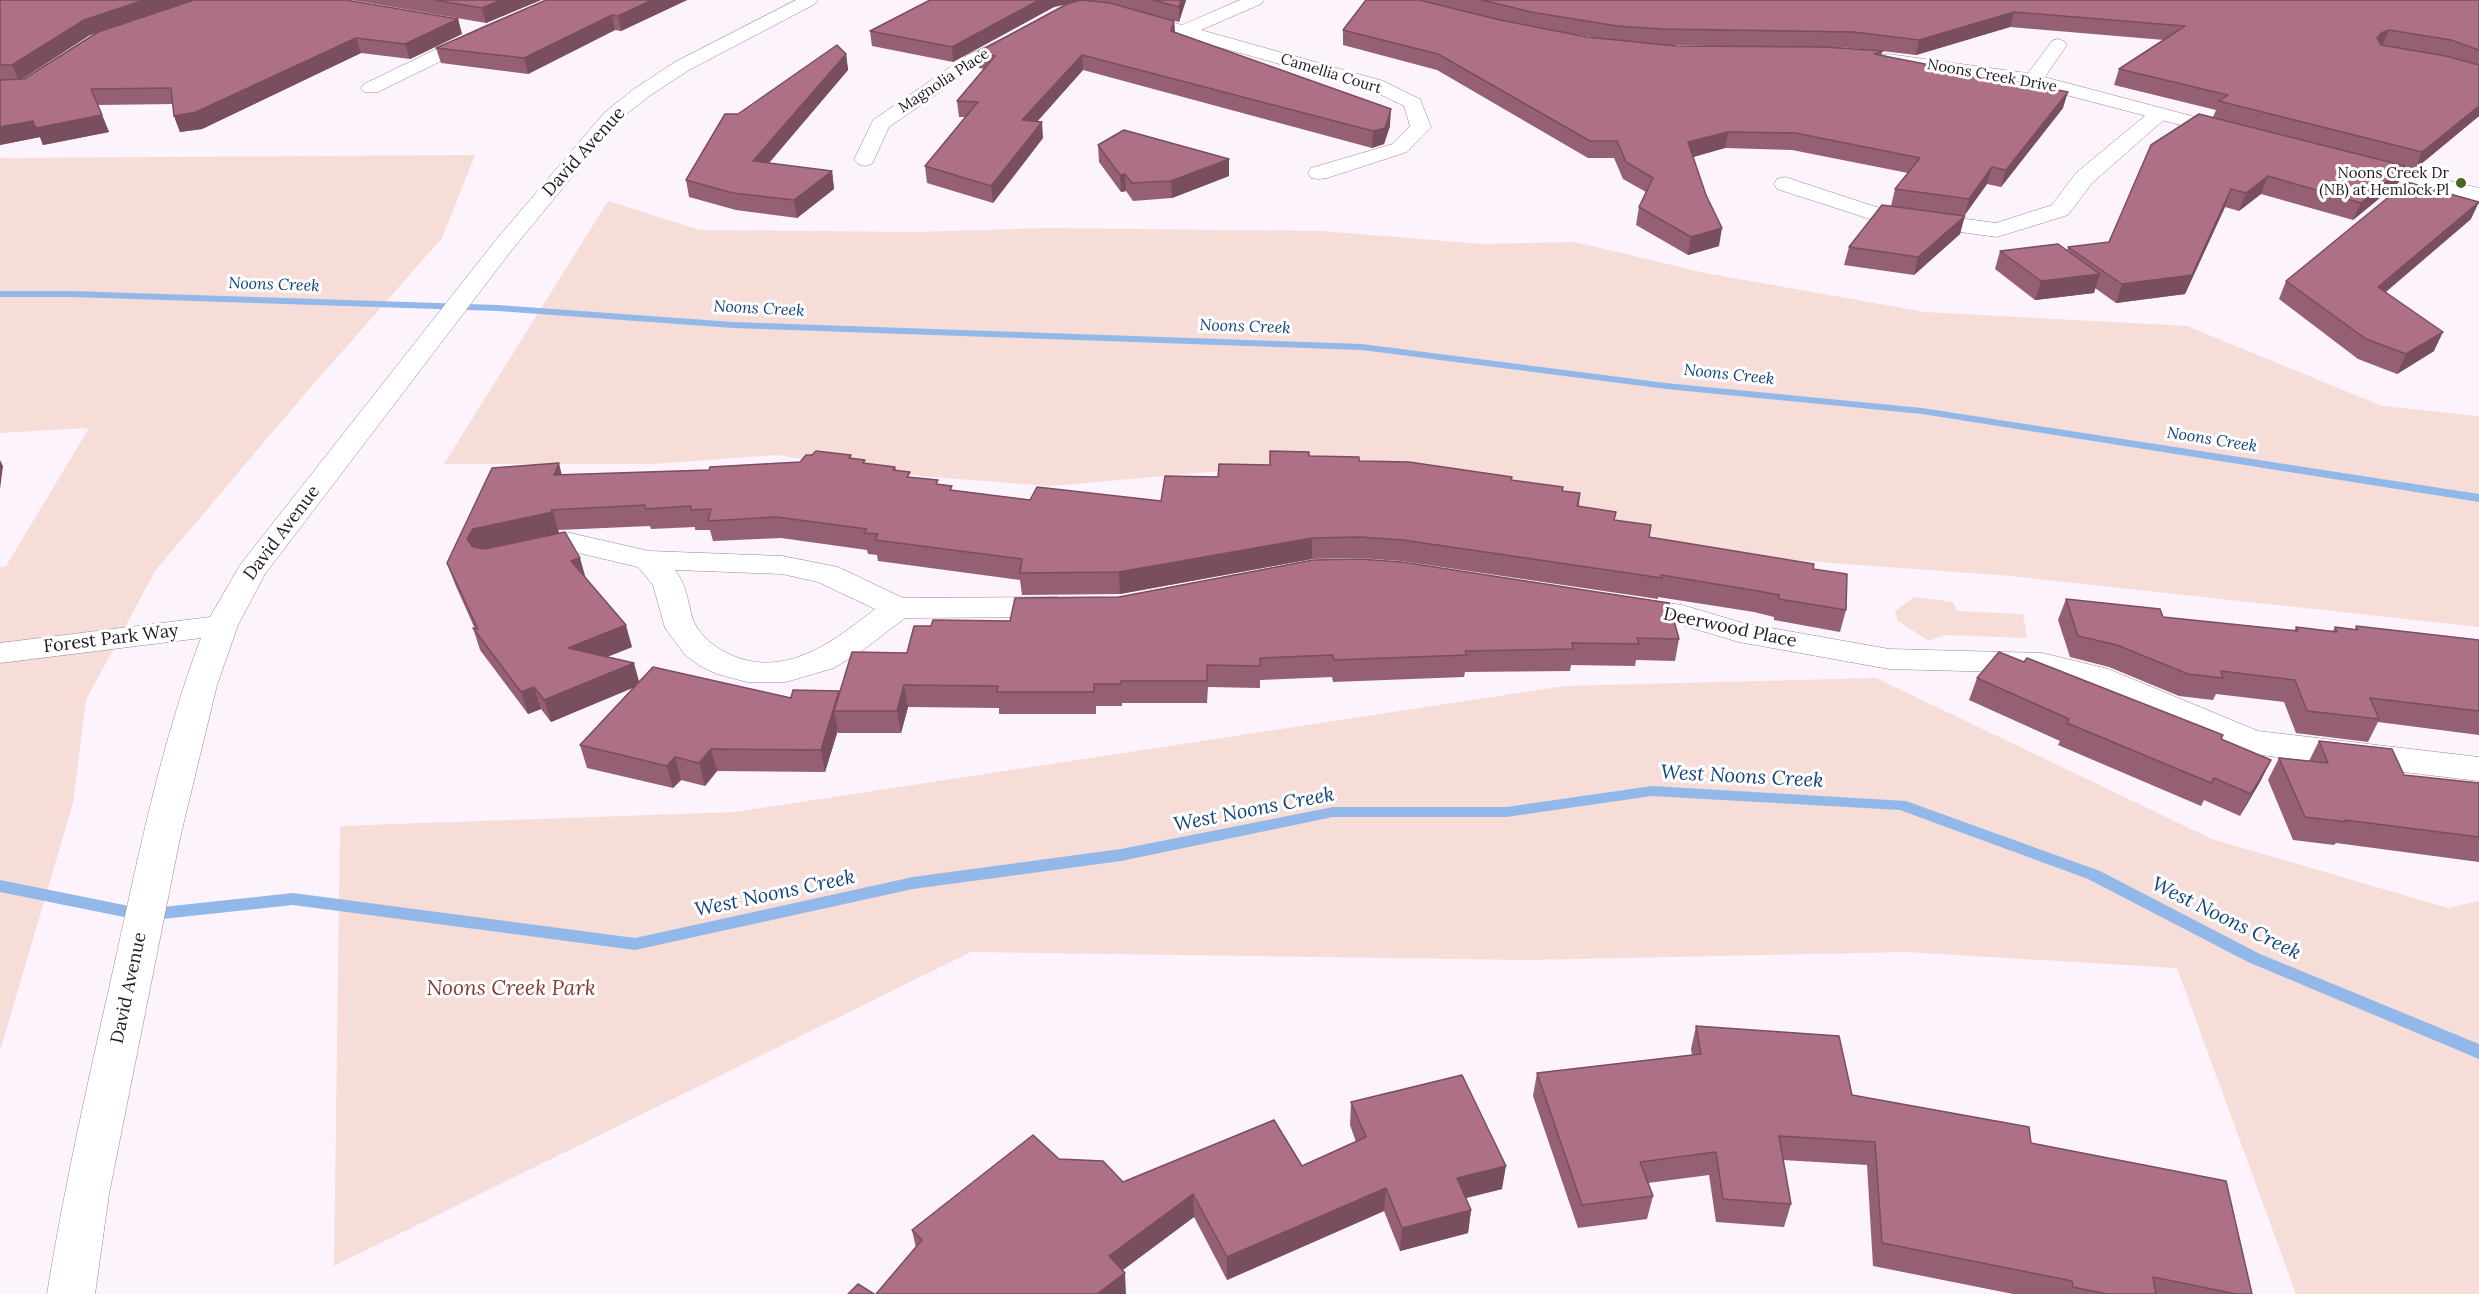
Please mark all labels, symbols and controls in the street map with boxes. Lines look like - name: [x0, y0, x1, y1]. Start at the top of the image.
- street label: Magnolia Place: [895, 45, 993, 117]
- street label: Camellia Court: [1278, 50, 1384, 98]
- street label: Noons Creek Drive: [1926, 56, 2058, 96]
- street label: David Avenue: [538, 103, 630, 201]
- place label: Noons Creek Dr (NB) at Hemlock Pl: [2319, 165, 2449, 200]
- marker: Noons Creek Dr (NB) at Hemlock Pl: [2454, 176, 2468, 190]
- water label: Noons Creek: [228, 274, 320, 296]
- water label: Noons Creek: [713, 297, 805, 321]
- water label: Noons Creek: [1199, 316, 1291, 338]
- water label: Noons Creek: [1683, 361, 1775, 389]
- water label: Noons Creek: [2165, 423, 2259, 457]
- street label: David Avenue: [239, 481, 325, 585]
- street label: Deerwood Place: [1661, 603, 1799, 653]
- street label: Forest Park Way: [42, 620, 180, 658]
- water label: West Noons Creek: [1660, 761, 1824, 793]
- water label: West Noons Creek: [1172, 783, 1336, 837]
- water label: West Noons Creek: [693, 865, 857, 923]
- water label: West Noons Creek: [2147, 872, 2305, 966]
- street label: David Avenue: [107, 930, 151, 1046]
- park label: Noons Creek Park: [426, 976, 596, 1002]

